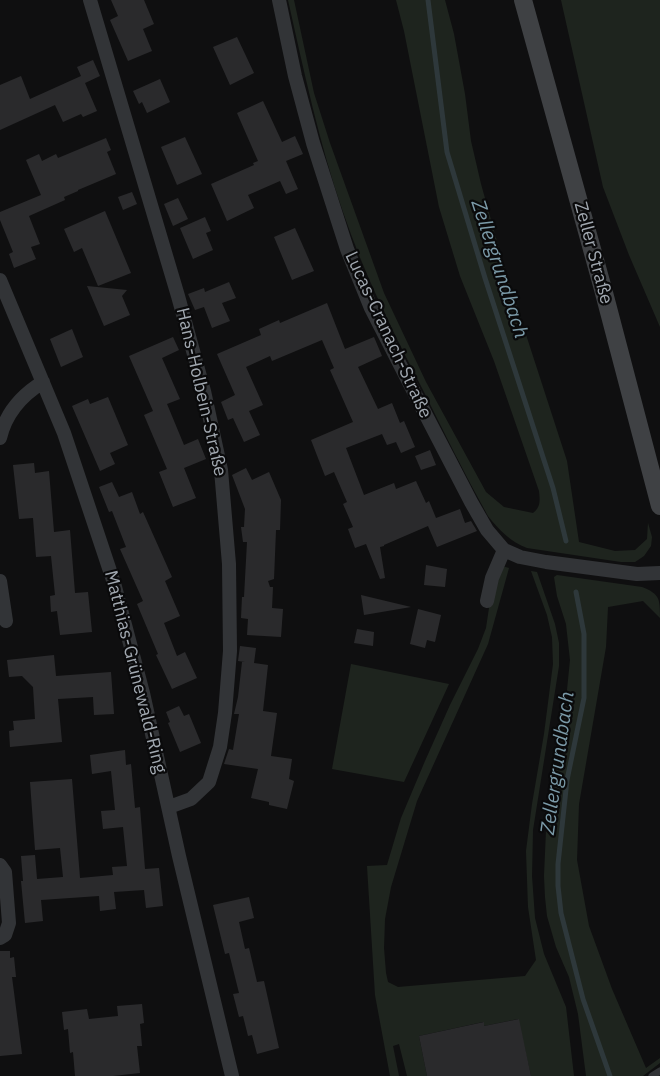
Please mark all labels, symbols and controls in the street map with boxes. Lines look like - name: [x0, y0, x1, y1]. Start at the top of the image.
- water label: Zellergrundbach: [465, 197, 533, 341]
- street label: Zeller Straße: [569, 199, 617, 307]
- street label: Lucas-Cranach-Straße: [340, 248, 436, 422]
- street label: Hans-Holbein-Straße: [171, 306, 231, 478]
- street label: Matthias-Grünewald-Ring: [99, 568, 171, 776]
- water label: Zellergrundbach: [536, 690, 580, 836]

